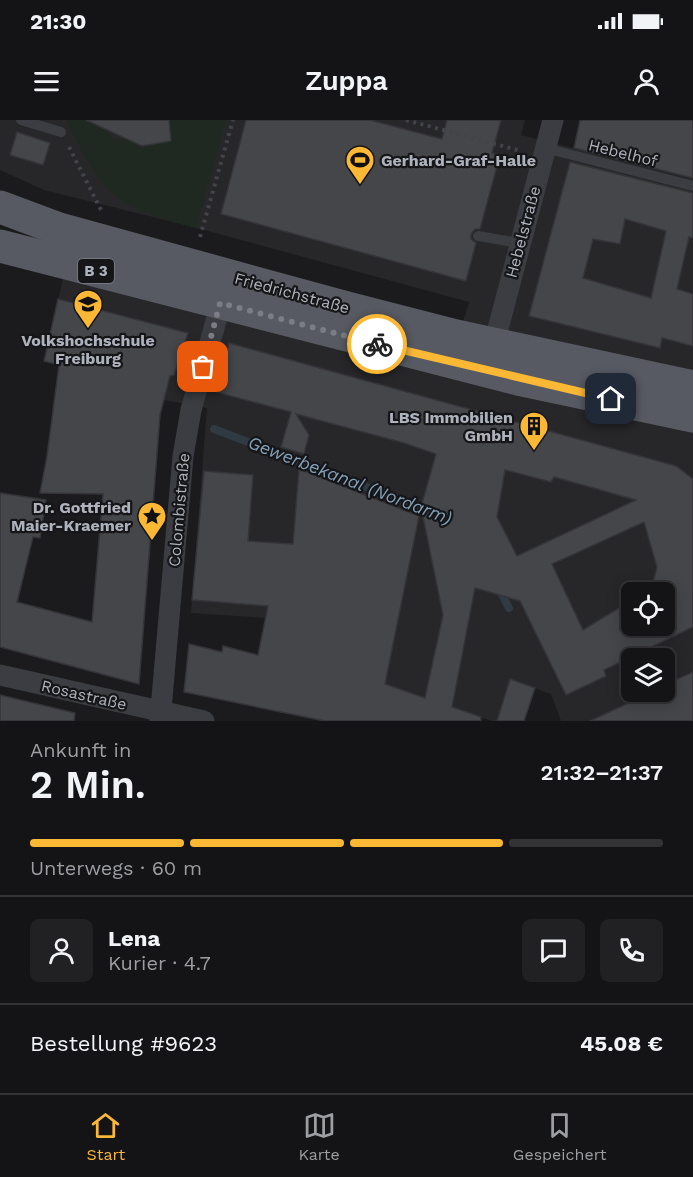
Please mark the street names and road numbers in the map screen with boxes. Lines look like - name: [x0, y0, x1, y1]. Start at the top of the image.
- street label: Hebelhof: [586, 135, 660, 171]
- street label: Hebelstraße: [502, 184, 544, 280]
- road number: B 3: [78, 259, 114, 283]
- street label: Friedrichstraße: [232, 269, 352, 317]
- street label: Colombistraße: [165, 452, 193, 568]
- street label: Rosastraße: [39, 676, 129, 714]

